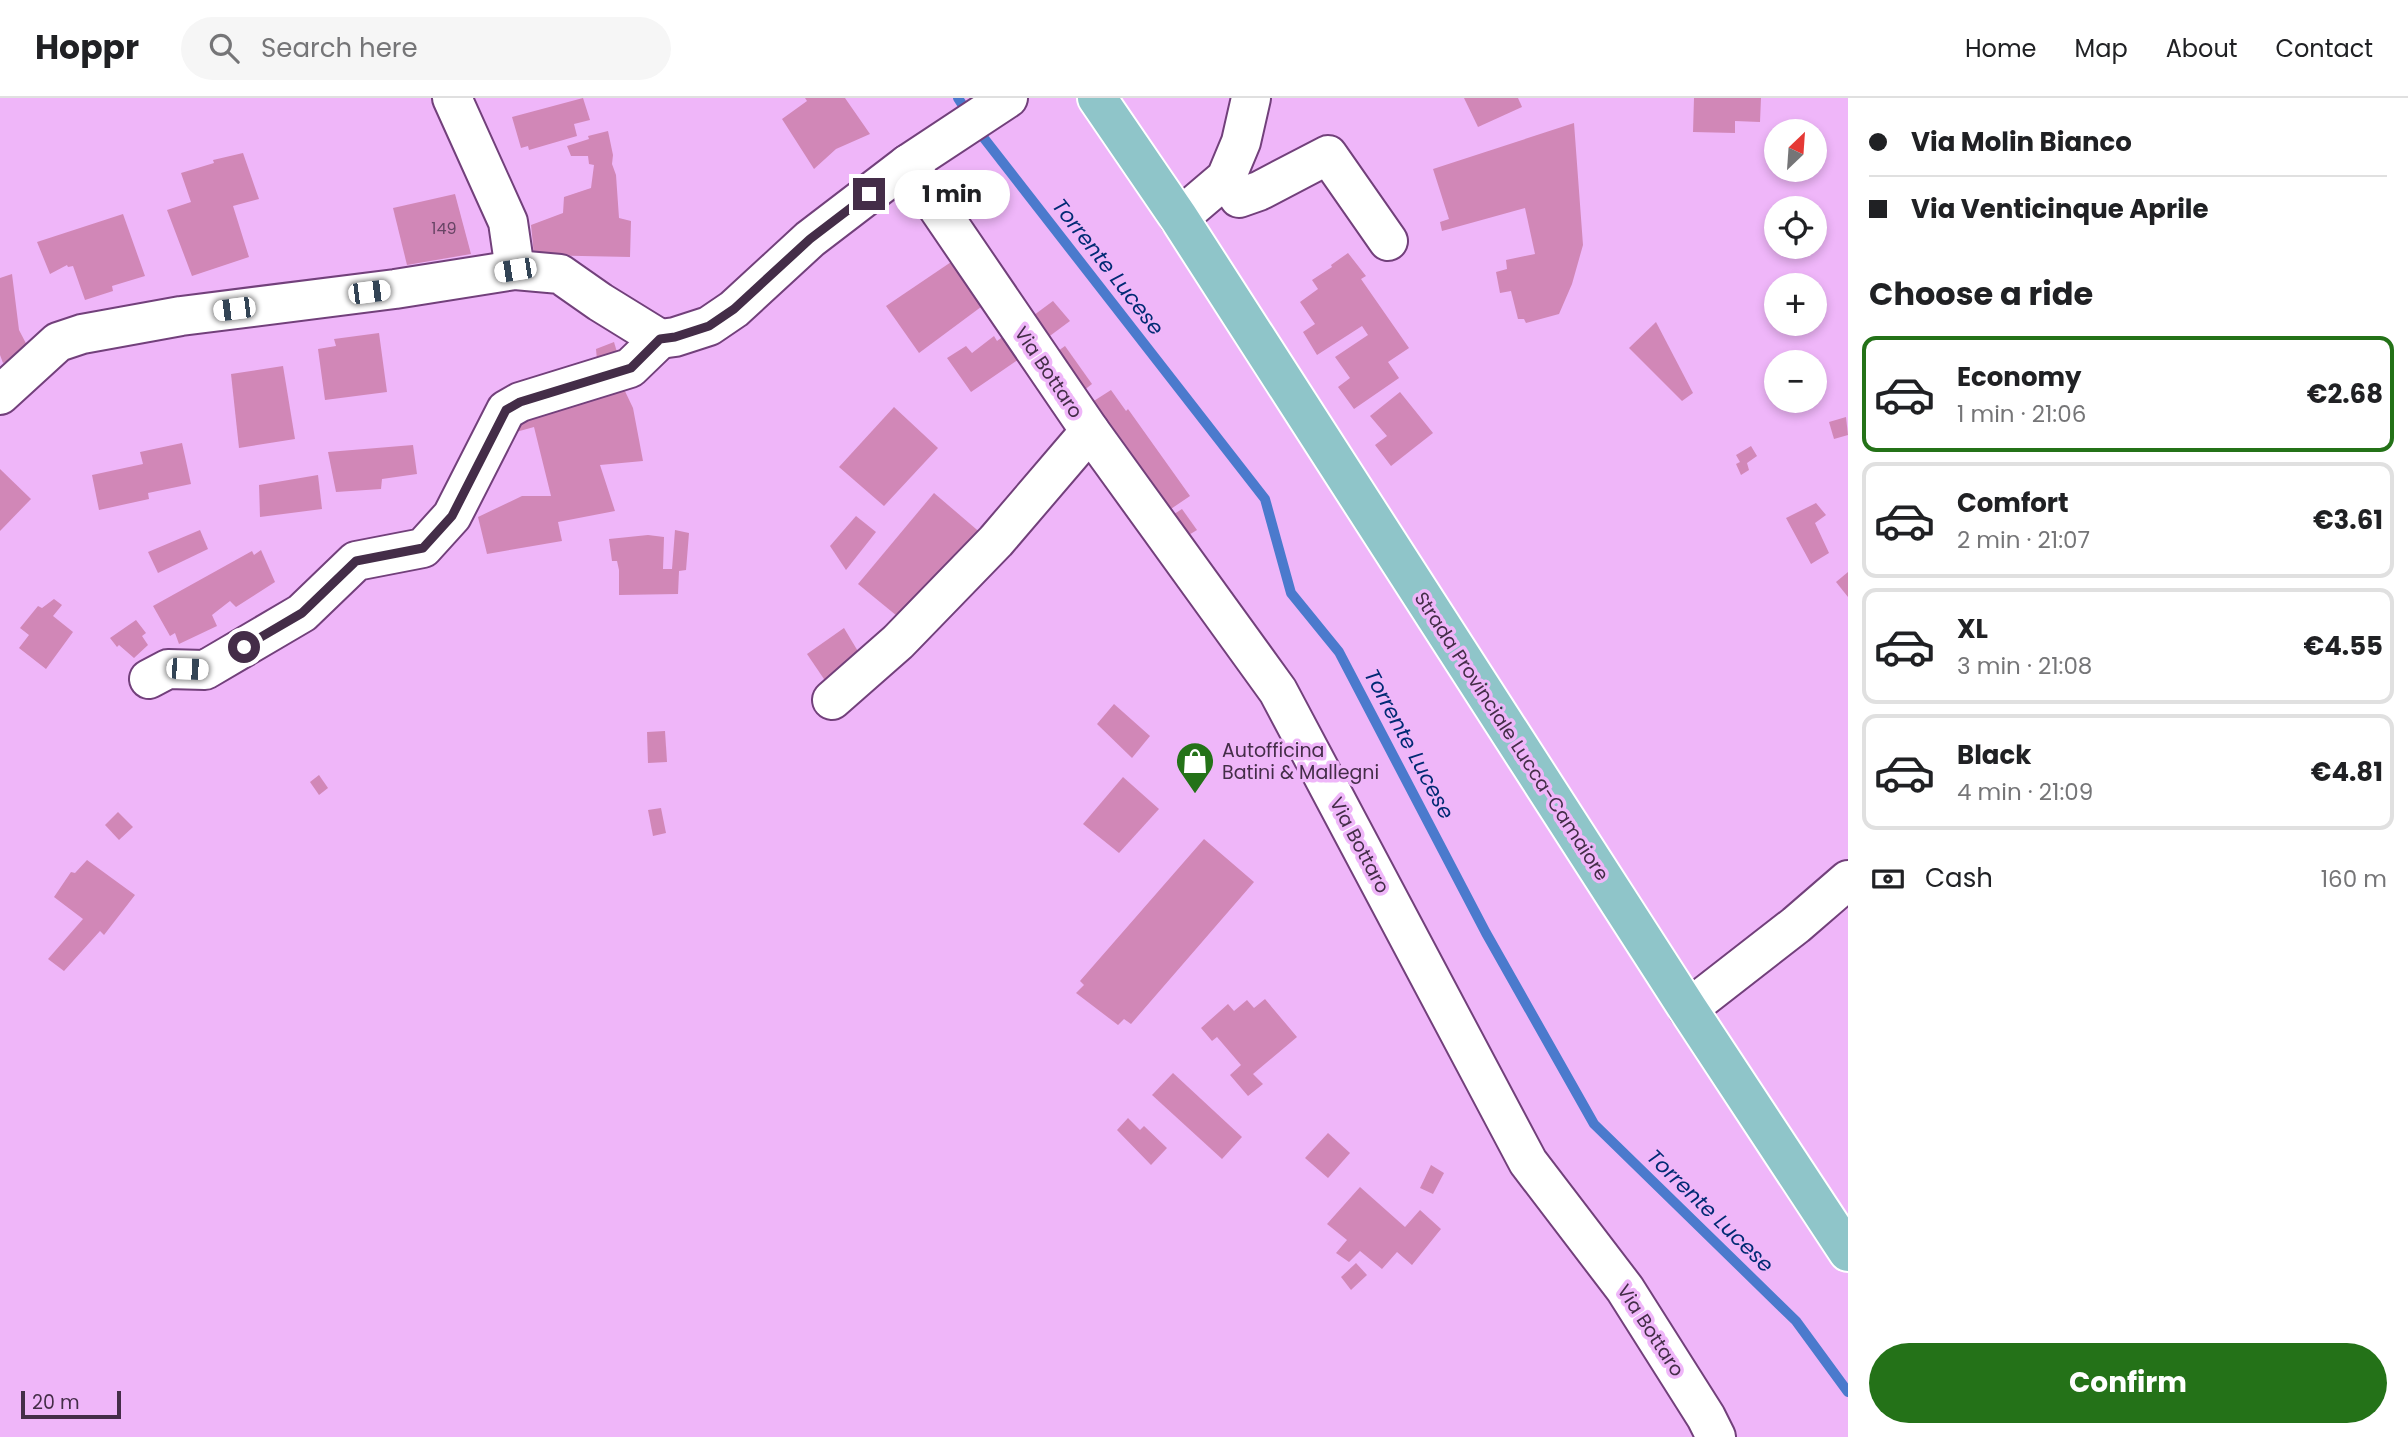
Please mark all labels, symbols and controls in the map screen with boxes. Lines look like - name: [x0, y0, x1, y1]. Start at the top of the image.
- search box: [181, 17, 671, 80]
- text: Hoppr: [35, 24, 139, 71]
- icon: search: [205, 29, 243, 67]
- text: Search here: [261, 30, 418, 66]
- text: Home: [1965, 32, 2037, 65]
- text: Map: [2075, 32, 2128, 65]
- text: About: [2166, 32, 2237, 65]
- text: Contact: [2275, 32, 2373, 65]
- north arrow: [1764, 119, 1827, 182]
- map controls: [1764, 119, 1827, 413]
- text: Via Molin Bianco: [1911, 124, 2132, 160]
- callout: 1 min: [894, 170, 1009, 218]
- route end: [853, 178, 885, 210]
- text: 1 min: [922, 178, 982, 210]
- text: Via Venticinque Aprile: [1911, 191, 2209, 227]
- water label: Torrente Lucese: [1046, 192, 1171, 341]
- button: locate: [1764, 196, 1827, 259]
- house number: 149: [431, 217, 457, 240]
- car: [493, 256, 538, 284]
- text: Choose a ride: [1869, 271, 2093, 316]
- button: +: [1764, 273, 1827, 336]
- car: [347, 279, 392, 305]
- car: [212, 296, 257, 322]
- street label: Via Bottaro: [1008, 321, 1089, 423]
- button: −: [1764, 350, 1827, 413]
- text: Economy: [1957, 359, 2081, 395]
- icon: car: [1873, 363, 1936, 426]
- text: €2.68: [2307, 376, 2383, 412]
- text: 1 min · 21:06: [1957, 398, 2086, 430]
- text: Comfort: [1957, 485, 2069, 521]
- icon: car: [1873, 489, 1936, 552]
- text: €3.61: [2313, 502, 2383, 538]
- text: 2 min · 21:07: [1957, 524, 2090, 556]
- street label: Strada Provinciale Lucca-Camaiore: [1408, 587, 1615, 886]
- text: XL: [1957, 611, 1988, 647]
- icon: car: [1873, 615, 1936, 678]
- text: €4.55: [2304, 628, 2383, 664]
- route start: [228, 631, 260, 663]
- text: 3 min · 21:08: [1957, 650, 2092, 682]
- car: [166, 658, 209, 680]
- water label: Torrente Lucese: [1358, 664, 1461, 824]
- place label: Autofficina Batini & Mallegni: [1222, 737, 1379, 786]
- text: Black: [1957, 737, 2031, 773]
- shop icon: Autofficina Batini & Mallegni: [1174, 740, 1216, 795]
- icon: car: [1873, 741, 1936, 804]
- text: €4.81: [2311, 754, 2383, 790]
- text: 4 min · 21:09: [1957, 776, 2093, 808]
- street label: Via Bottaro: [1323, 792, 1396, 898]
- icon: cash: [1869, 860, 1907, 898]
- text: Cash: [1925, 860, 1993, 896]
- text: 160 m: [2321, 863, 2387, 895]
- water label: Torrente Lucese: [1641, 1143, 1780, 1279]
- street label: Via Bottaro: [1611, 1279, 1691, 1382]
- button: Confirm: [1869, 1343, 2387, 1423]
- scale bar: [21, 1388, 121, 1420]
- text: 20 m: [32, 1389, 80, 1416]

